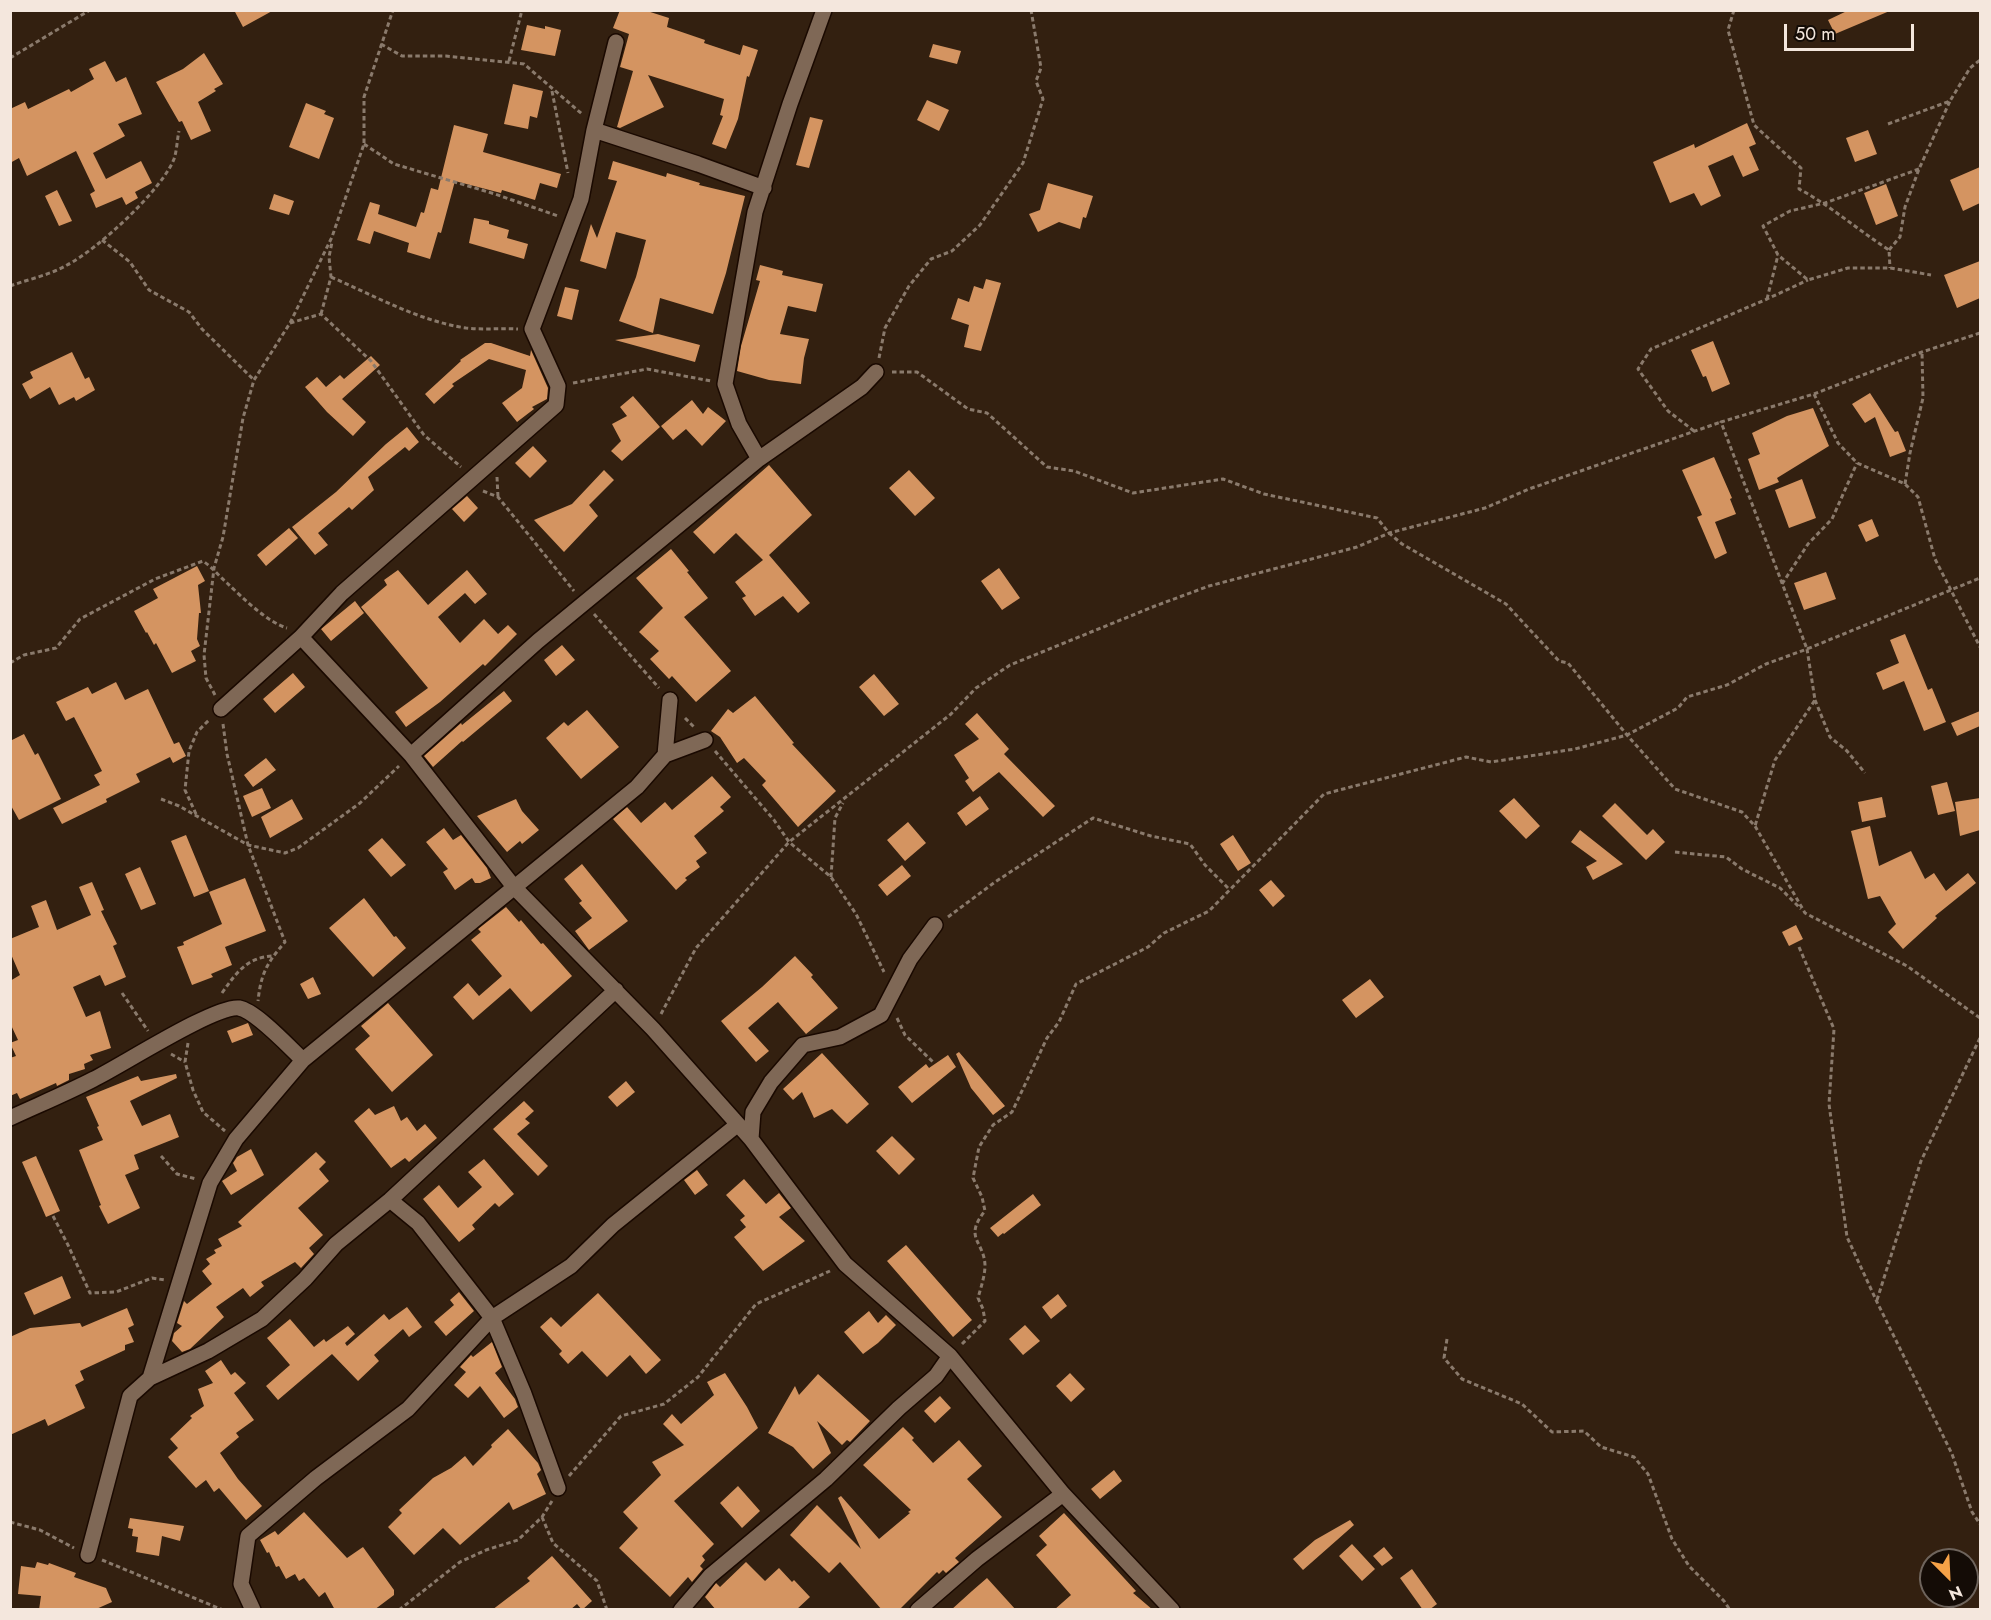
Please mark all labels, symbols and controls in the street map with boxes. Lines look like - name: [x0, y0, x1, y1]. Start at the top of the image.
- scale bar: [1787, 12, 1918, 50]
- text: 50 m: [1795, 21, 1835, 47]
- north arrow: [1919, 1548, 1979, 1608]
- text: N: [1945, 1580, 1966, 1606]

